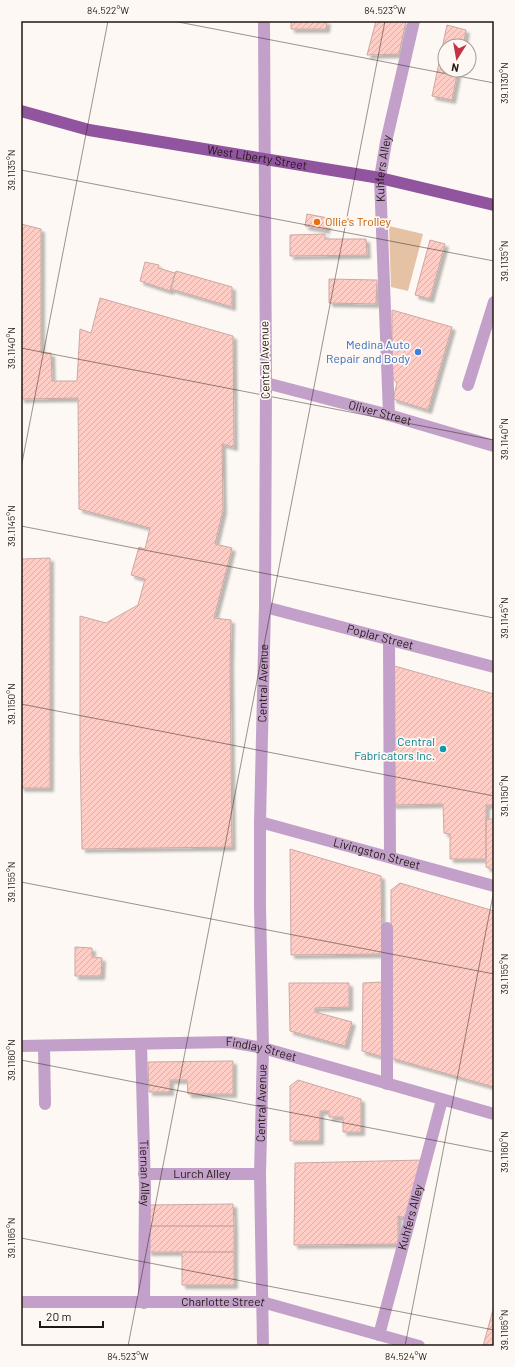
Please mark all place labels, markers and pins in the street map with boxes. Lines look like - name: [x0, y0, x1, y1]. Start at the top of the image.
- place label: Ollie's Trolley: [325, 214, 391, 228]
- marker: Ollie's Trolley: [312, 217, 322, 227]
- place label: Medina Auto Repair and Body: [326, 337, 410, 365]
- marker: Medina Auto Repair and Body: [413, 347, 423, 357]
- place label: Central Fabricators Inc.: [354, 734, 435, 762]
- marker: Central Fabricators Inc.: [438, 744, 448, 754]

